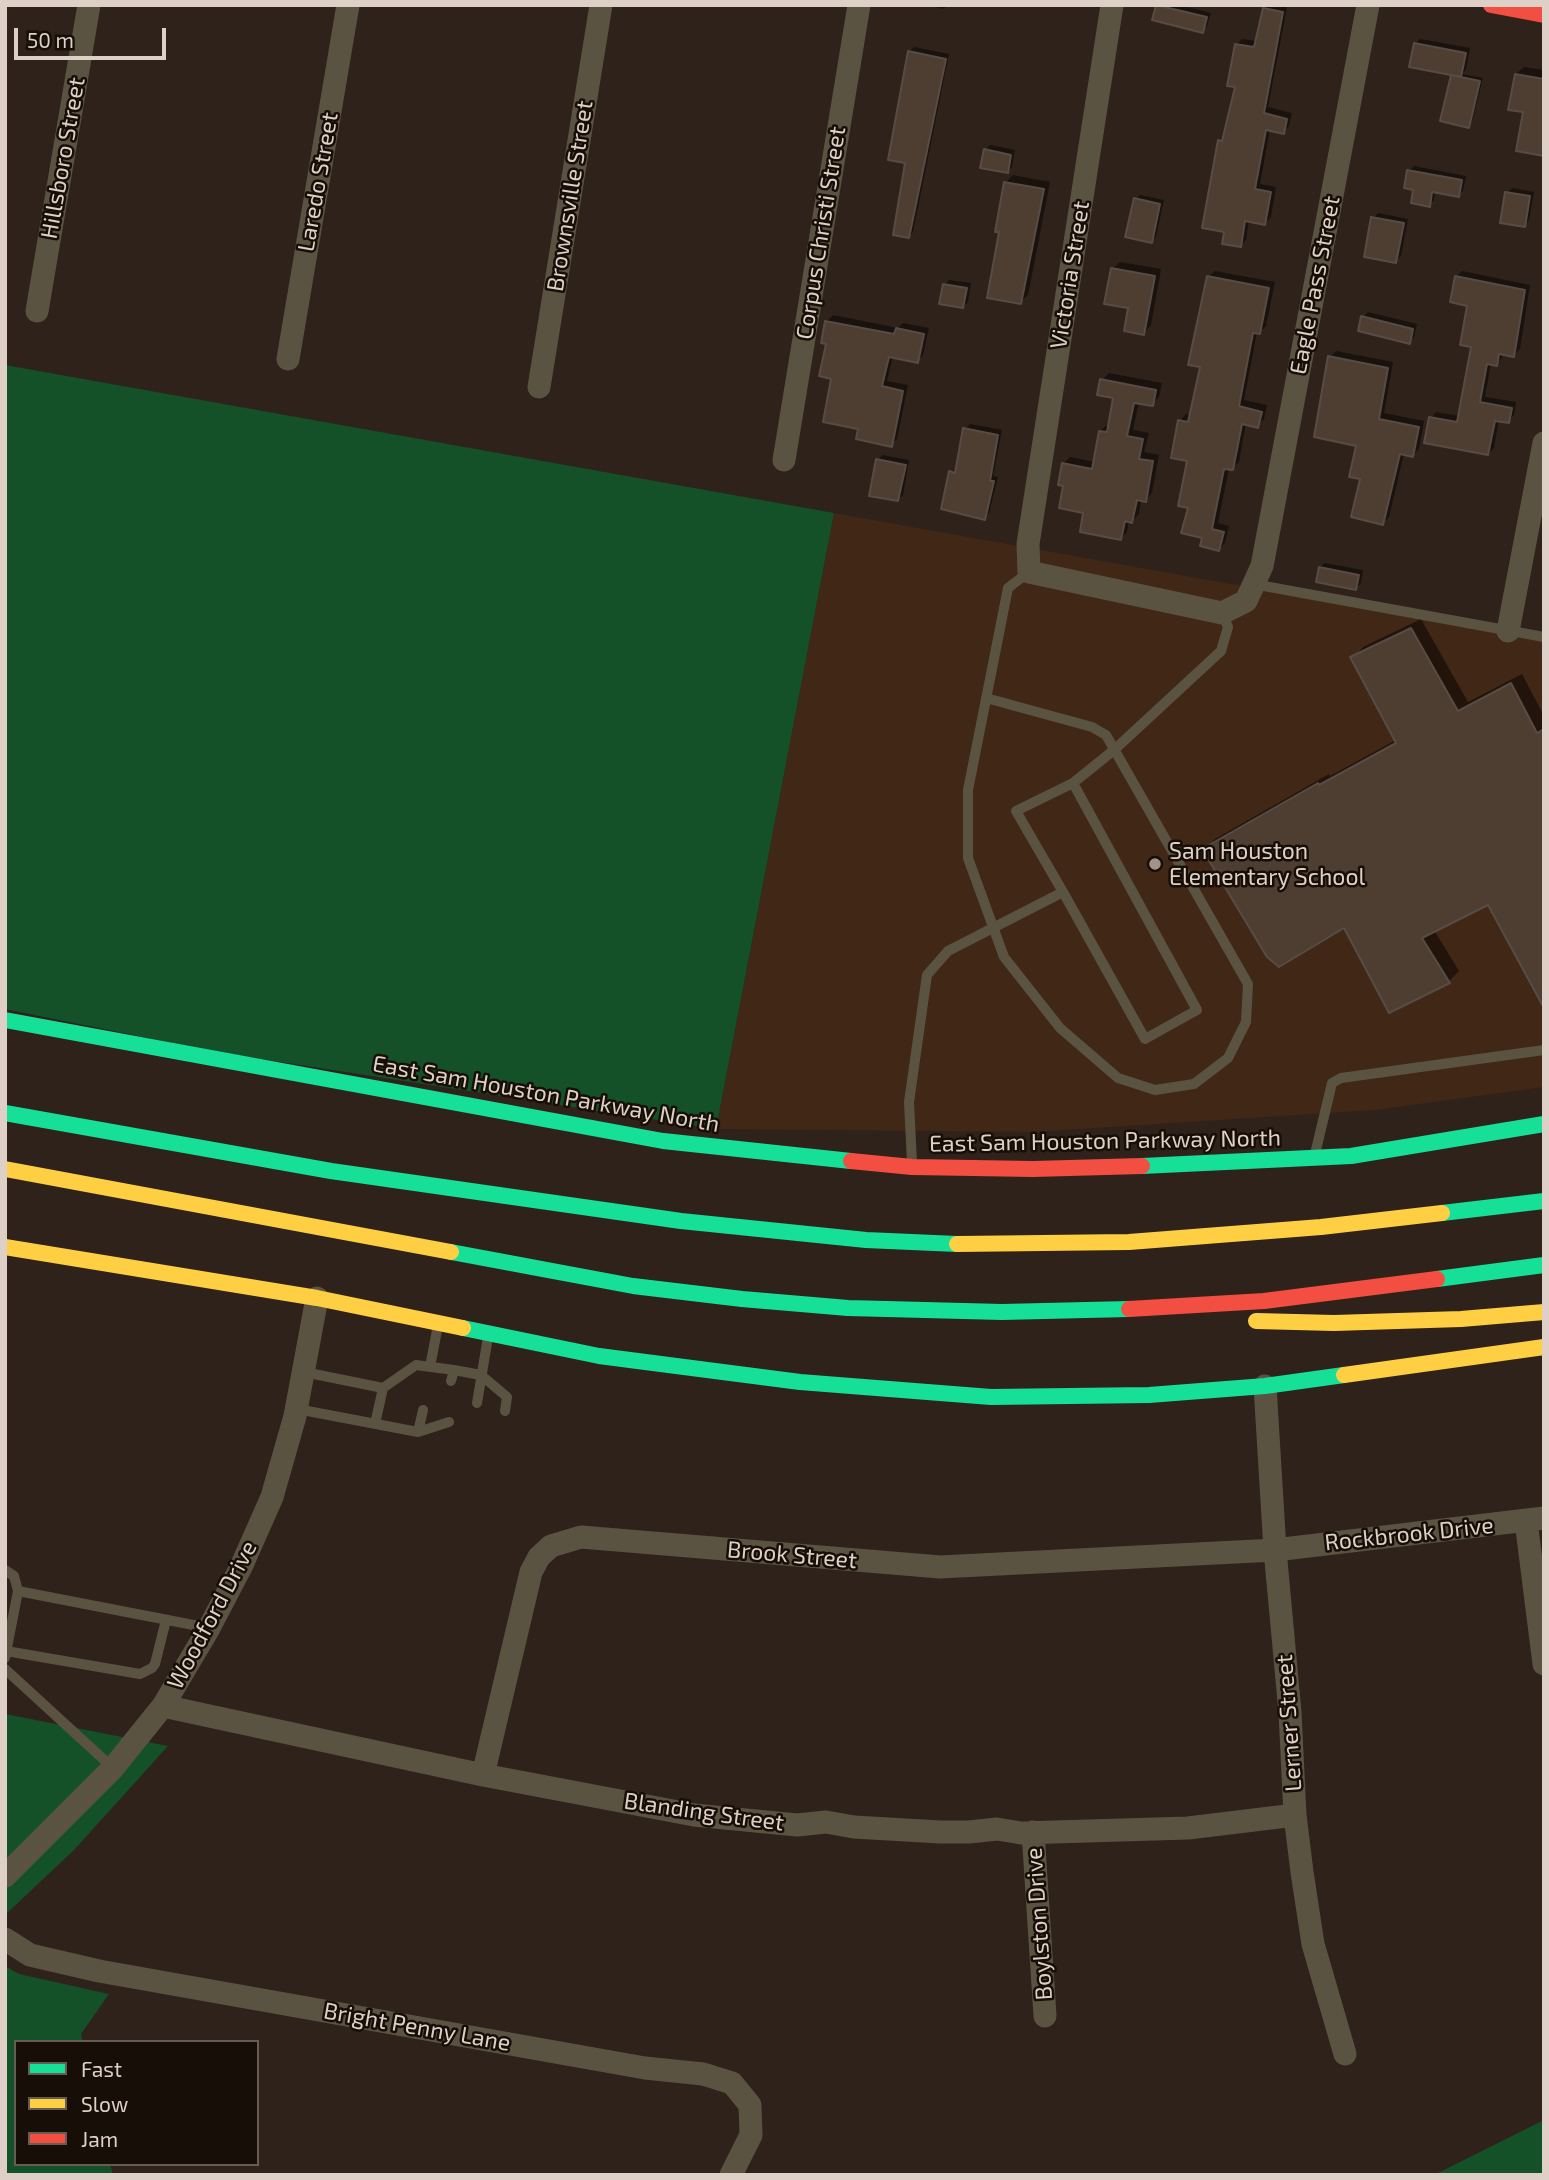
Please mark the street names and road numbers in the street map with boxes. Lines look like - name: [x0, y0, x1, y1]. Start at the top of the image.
- street label: Hillsboro Street: [35, 75, 91, 241]
- street label: Brownsville Street: [541, 98, 599, 294]
- street label: Laredo Street: [292, 110, 344, 254]
- street label: Corpus Christi Street: [791, 125, 851, 341]
- street label: Eagle Pass Street: [1284, 193, 1346, 377]
- street label: Victoria Street: [1045, 199, 1095, 351]
- street label: East Sam Houston Parkway North: [370, 1050, 722, 1138]
- street label: East Sam Houston Parkway North: [929, 1124, 1281, 1158]
- street label: Rockbrook Drive: [1323, 1511, 1495, 1557]
- street label: Woodford Drive: [161, 1536, 263, 1694]
- street label: Brook Street: [726, 1536, 858, 1574]
- street label: Lerner Street: [1270, 1654, 1308, 1792]
- street label: Blanding Street: [622, 1787, 786, 1837]
- street label: Boylston Drive: [1020, 1847, 1058, 2001]
- street label: Bright Penny Lane: [321, 1997, 513, 2057]

